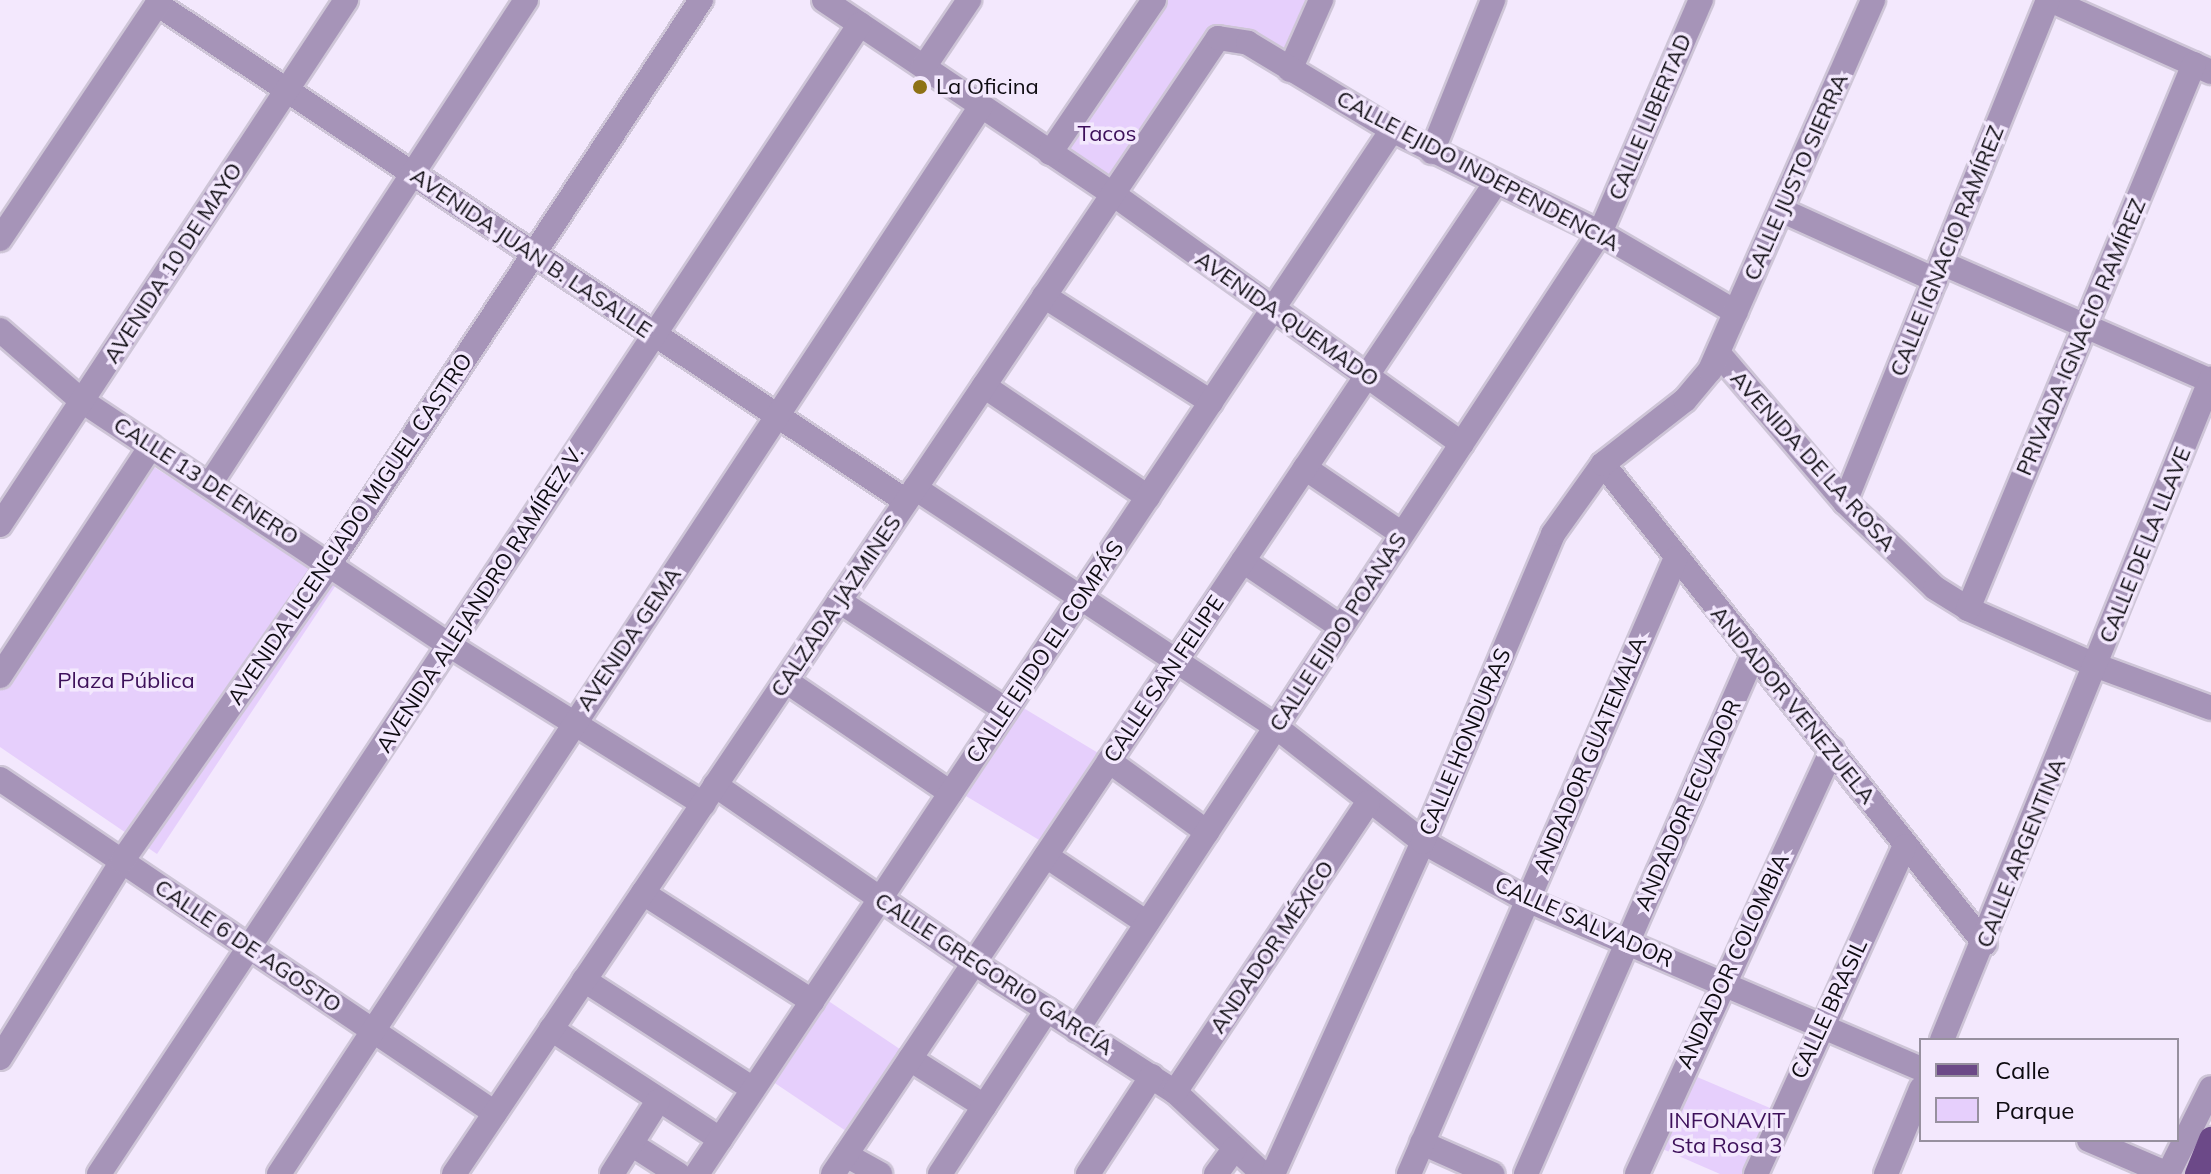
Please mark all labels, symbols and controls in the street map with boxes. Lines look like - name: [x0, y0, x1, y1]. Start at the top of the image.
- street label: CALLE LIBERTAD: [1603, 30, 1697, 204]
- street label: CALLE JUSTO SIERRA: [1738, 69, 1854, 285]
- place label: La Oficina: [936, 74, 1039, 100]
- marker: La Oficina: [911, 78, 929, 96]
- street label: CALLE EJIDO INDEPENDENCIA: [1332, 85, 1624, 257]
- park label: Tacos: [1078, 121, 1136, 147]
- street label: CALLE IGNACIO RAMÍREZ: [1885, 122, 2009, 380]
- street label: AVENIDA 10 DE MAYO: [98, 158, 248, 368]
- street label: AVENIDA JUAN B. LASALLE: [406, 162, 656, 344]
- street label: PRIVADA IGNACIO RAMÍREZ: [2011, 195, 2151, 479]
- street label: AVENIDA QUEMADO: [1190, 246, 1384, 392]
- street label: AVENIDA LICENCIADO MIGUEL CASTRO: [222, 348, 478, 710]
- street label: AVENIDA DE LA ROSA: [1725, 365, 1901, 557]
- street label: CALLE 13 DE ENERO: [109, 411, 303, 551]
- street label: AVENIDA ALEJANDRO RAMÍREZ V.: [371, 441, 589, 757]
- street label: CALLE DE LA LLAVE: [2094, 443, 2196, 647]
- street label: CALZADA JAZMINES: [765, 510, 907, 702]
- street label: CALLE EJIDO POANAS: [1264, 528, 1412, 736]
- street label: CALLE EJIDO EL COMPÁS: [961, 536, 1129, 768]
- street label: AVENIDA GEMA: [571, 562, 687, 716]
- street label: CALLE SAN FELIPE: [1098, 590, 1230, 768]
- street label: ANDADOR VENEZUELA: [1705, 601, 1881, 809]
- street label: ANDADOR GUATEMALA: [1528, 633, 1652, 877]
- street label: CALLE HONDURAS: [1414, 644, 1516, 840]
- park label: Plaza Pública: [57, 668, 195, 694]
- street label: ANDADOR ECUADOR: [1630, 695, 1746, 915]
- street label: CALLE ARGENTINA: [1971, 754, 2071, 952]
- street label: ANDADOR COLOMBIA: [1671, 849, 1795, 1073]
- street label: ANDADOR MÉXICO: [1204, 856, 1340, 1038]
- street label: CALLE SALVADOR: [1491, 871, 1677, 973]
- street label: CALLE 6 DE AGOSTO: [150, 874, 346, 1018]
- street label: CALLE GREGORIO GARCÍA: [870, 887, 1118, 1061]
- street label: CALLE BRASIL: [1785, 935, 1873, 1083]
- legend: [1919, 1038, 2179, 1142]
- text: Calle: [1995, 1055, 2050, 1085]
- text: Parque: [1995, 1095, 2074, 1125]
- park label: INFONAVIT Sta Rosa 3: [1669, 1107, 1785, 1158]

